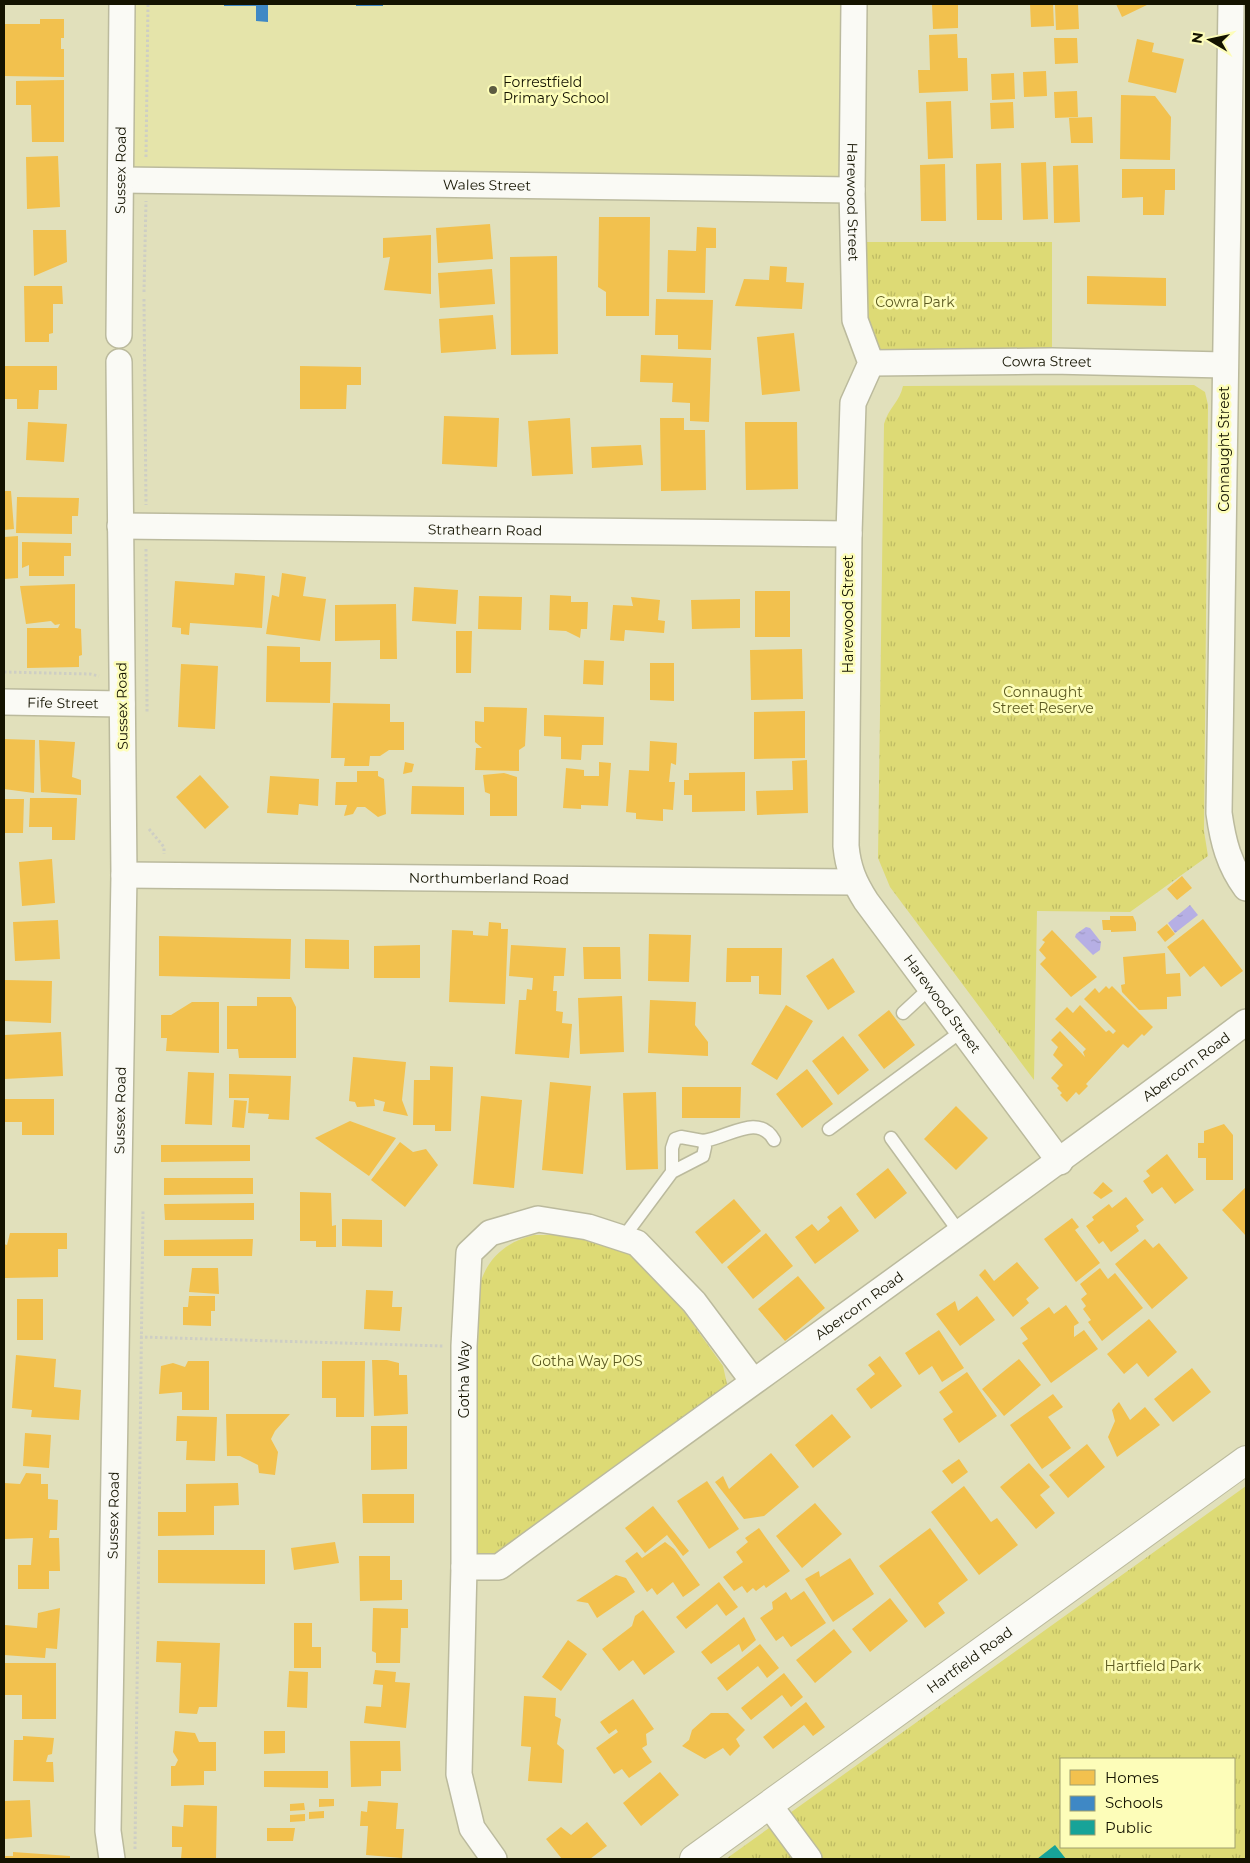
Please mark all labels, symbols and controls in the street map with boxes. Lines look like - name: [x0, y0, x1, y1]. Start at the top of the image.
- north arrow: [1185, 15, 1235, 65]
- text: N: [1187, 31, 1207, 45]
- place label: Forrestfield Primary School: [503, 73, 609, 107]
- marker: Forrestfield Primary School: [487, 84, 499, 96]
- street label: Sussex Road: [111, 126, 130, 214]
- street label: Harewood Street: [843, 143, 863, 262]
- street label: Wales Street: [443, 175, 531, 195]
- park label: Cowra Park: [875, 293, 955, 311]
- street label: Cowra Street: [1002, 352, 1092, 371]
- street label: Connaught Street: [1215, 386, 1233, 512]
- street label: Strathearn Road: [428, 520, 542, 540]
- street label: Harewood Street: [839, 554, 857, 673]
- street label: Sussex Road: [112, 662, 132, 750]
- park label: Connaught Street Reserve: [992, 683, 1094, 717]
- street label: Fife Street: [27, 693, 99, 713]
- street label: Northumberland Road: [409, 869, 569, 888]
- street label: Harewood Street: [900, 951, 985, 1057]
- street label: Abercorn Road: [1139, 1028, 1234, 1105]
- street label: Sussex Road: [110, 1066, 130, 1154]
- street label: Abercorn Road: [811, 1268, 907, 1344]
- street label: Gotha Way: [455, 1340, 473, 1418]
- park label: Gotha Way POS: [531, 1352, 643, 1370]
- street label: Sussex Road: [104, 1471, 123, 1559]
- street label: Hartfield Road: [923, 1623, 1016, 1697]
- park label: Hartfield Park: [1105, 1657, 1202, 1675]
- legend: [1060, 1758, 1235, 1848]
- text: Homes: [1105, 1768, 1159, 1787]
- text: Schools: [1105, 1793, 1163, 1812]
- text: Public: [1105, 1818, 1153, 1837]

